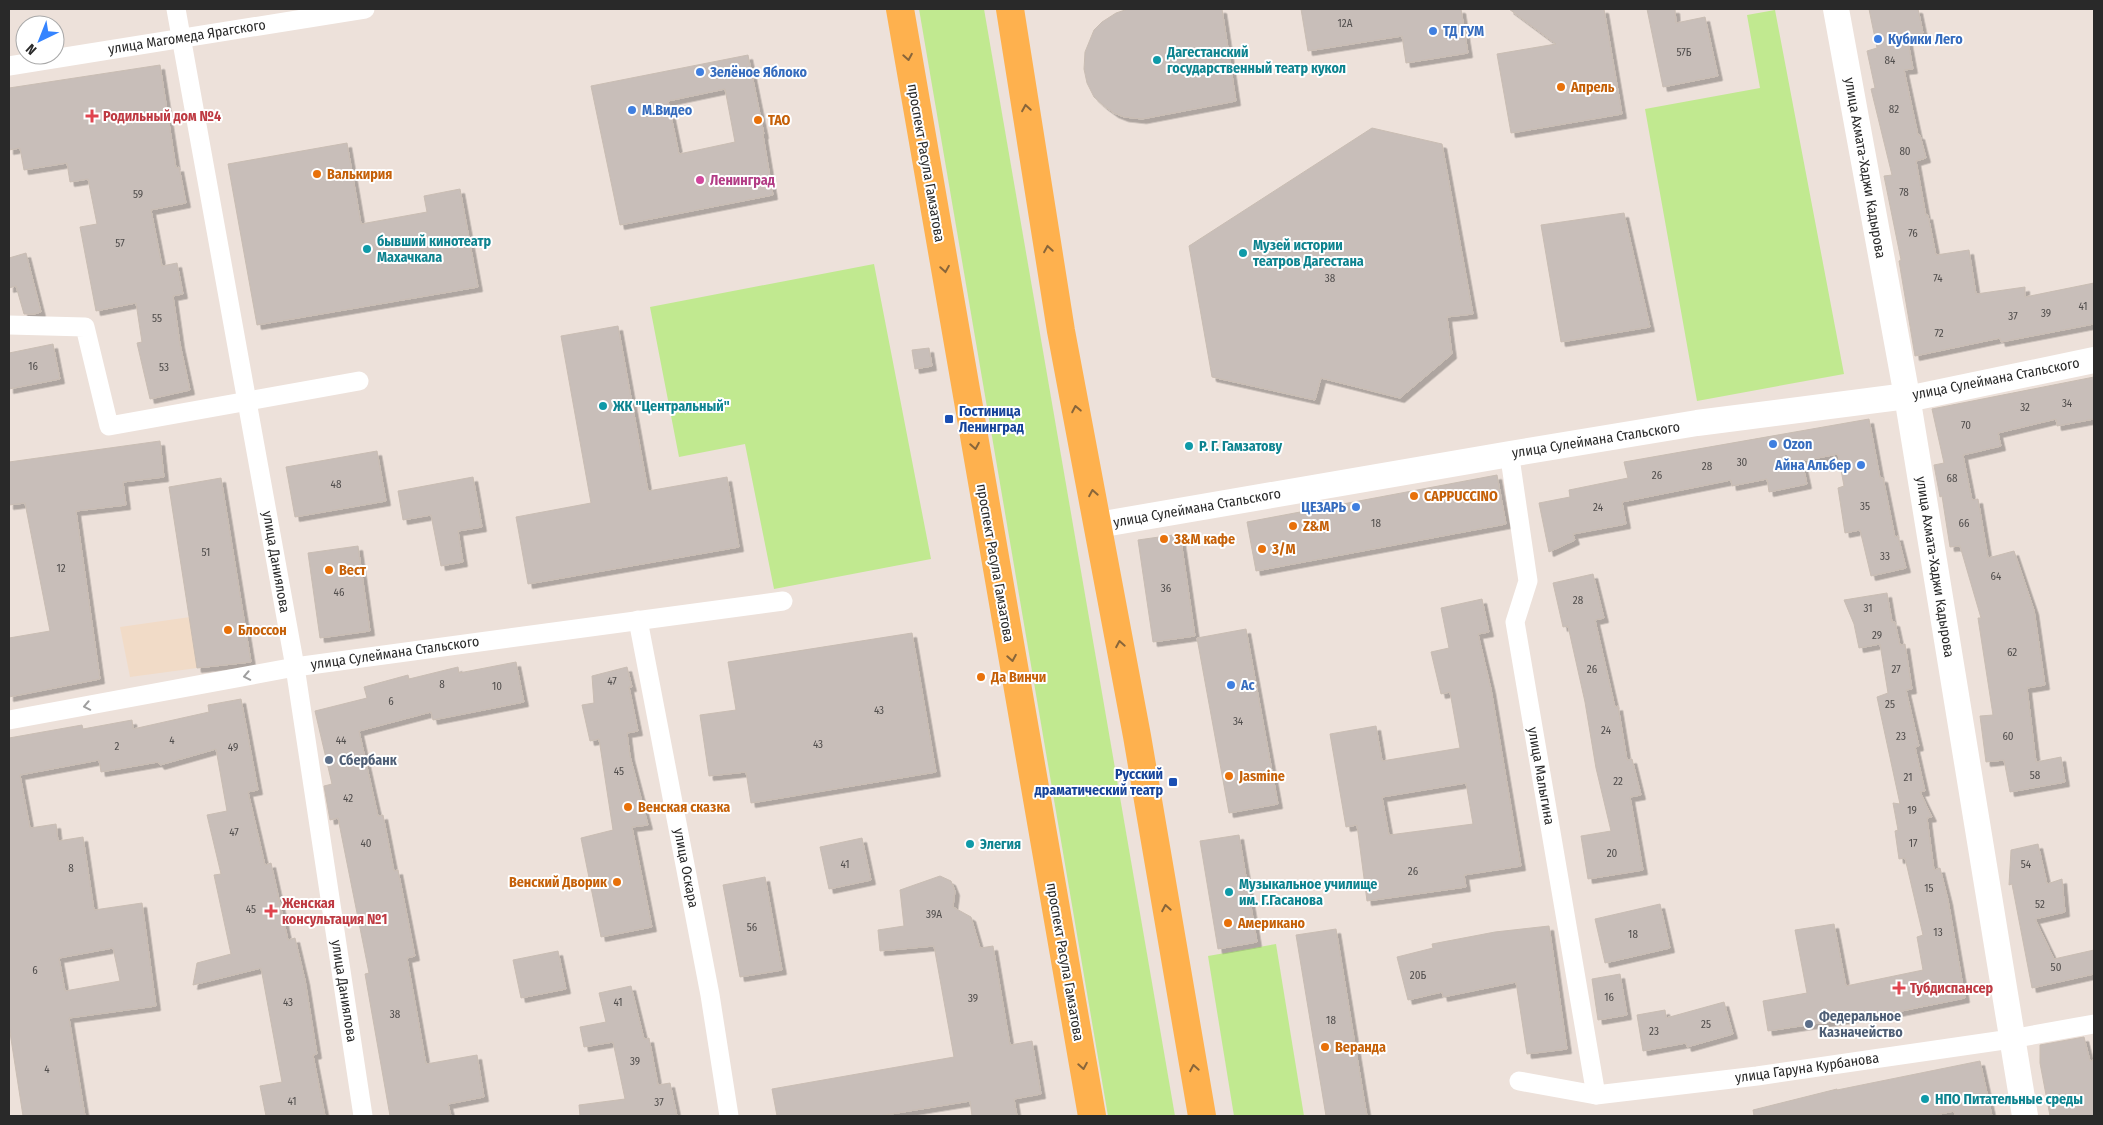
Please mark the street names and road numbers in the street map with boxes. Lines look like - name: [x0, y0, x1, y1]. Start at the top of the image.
- street label: улица Магомеда Ярагского: [107, 16, 267, 58]
- street label: улица Ахмата-Хаджи Кадырова: [1841, 76, 1889, 260]
- street label: проспект Расула Гамзатова: [904, 82, 948, 244]
- street label: улица Сулеймана Стальского: [1911, 354, 2081, 404]
- street label: улица Сулеймана Стальского: [1511, 418, 1681, 462]
- street label: улица Ахмата-Хаджи Кадырова: [1912, 475, 1958, 659]
- street label: проспект Расула Гамзатова: [973, 482, 1017, 644]
- street label: улица Сулеймана Стальского: [1112, 485, 1282, 531]
- street label: улица Даниялова: [259, 510, 293, 614]
- street label: улица Сулеймана Стальского: [310, 633, 480, 673]
- street label: улица Малыгина: [1524, 726, 1558, 826]
- street label: улица Оскара: [670, 827, 702, 909]
- street label: проспект Расула Гамзатова: [1043, 881, 1087, 1043]
- street label: улица Даниялова: [328, 939, 360, 1043]
- street label: улица Гаруна Курбанова: [1734, 1049, 1880, 1087]

